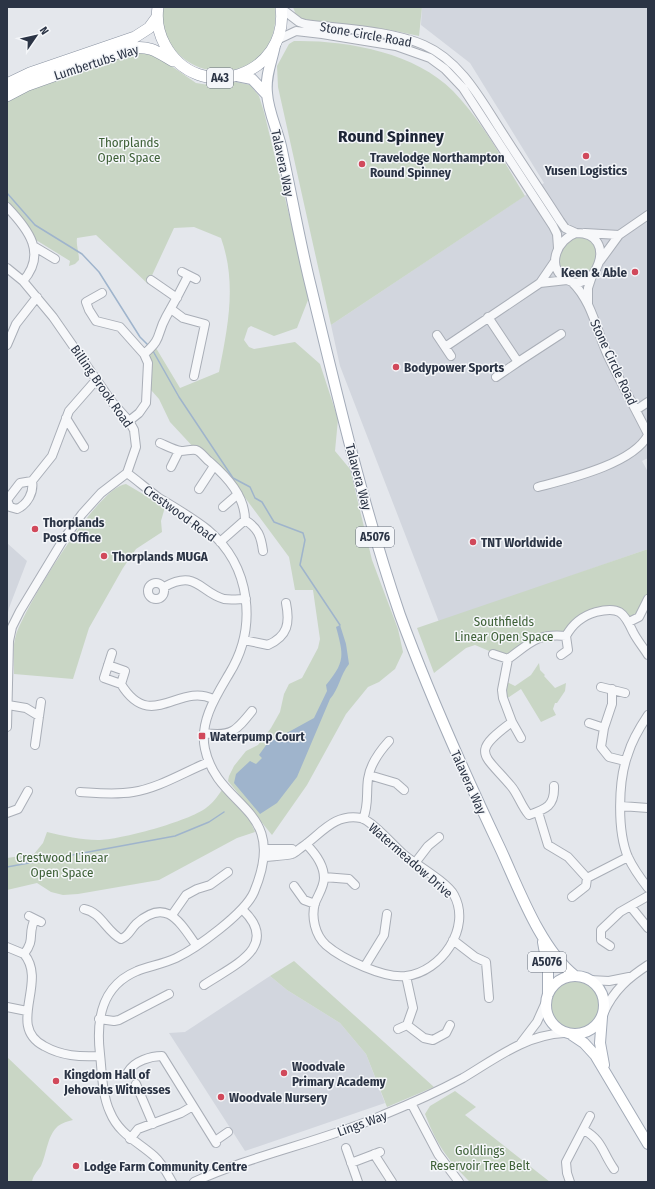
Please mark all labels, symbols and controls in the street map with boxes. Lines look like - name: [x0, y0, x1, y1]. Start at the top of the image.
- north arrow: [16, 16, 56, 56]
- street label: Stone Circle Road: [319, 19, 413, 50]
- text: N: [37, 24, 51, 37]
- street label: Lumbertubs Way: [52, 42, 141, 83]
- road number: A43: [207, 68, 233, 88]
- district label: Round Spinney: [338, 126, 445, 147]
- street label: Talavera Way: [268, 128, 297, 198]
- park label: Thorplands Open Space: [98, 135, 160, 165]
- place label: Travelodge Northampton Round Spinney: [370, 150, 505, 180]
- marker: Yusen Logistics: [581, 151, 591, 161]
- marker: Travelodge Northampton Round Spinney: [357, 159, 367, 169]
- place label: Yusen Logistics: [544, 163, 628, 178]
- place label: Keen & Able: [561, 265, 627, 280]
- marker: Keen & Able: [630, 267, 640, 277]
- street label: Stone Circle Road: [587, 317, 640, 408]
- street label: Billing Brook Road: [67, 342, 136, 431]
- place label: Bodypower Sports: [404, 360, 505, 375]
- marker: Bodypower Sports: [391, 362, 401, 372]
- street label: Talavera Way: [342, 442, 375, 512]
- street label: Crestwood Road: [141, 482, 219, 545]
- place label: Thorplands Post Office: [43, 515, 105, 545]
- marker: Thorplands Post Office: [30, 524, 40, 534]
- road number: A5076: [356, 527, 394, 547]
- place label: TNT Worldwide: [481, 535, 563, 550]
- marker: TNT Worldwide: [468, 537, 478, 547]
- place label: Thorplands MUGA: [112, 549, 209, 564]
- marker: Thorplands MUGA: [99, 551, 109, 561]
- park label: Southfields Linear Open Space: [455, 614, 553, 644]
- place label: Waterpump Court: [210, 729, 305, 744]
- marker: Waterpump Court: [197, 731, 207, 741]
- street label: Talavera Way: [448, 748, 489, 817]
- street label: Watermeadow Drive: [366, 820, 456, 901]
- park label: Crestwood Linear Open Space: [16, 850, 109, 880]
- road number: A5076: [528, 952, 566, 972]
- place label: Woodvale Primary Academy: [292, 1059, 387, 1089]
- place label: Kingdom Hall of Jehovahs Witnesses: [63, 1067, 171, 1097]
- marker: Woodvale Primary Academy: [279, 1068, 289, 1078]
- marker: Kingdom Hall of Jehovahs Witnesses: [51, 1076, 61, 1086]
- place label: Woodvale Nursery: [229, 1090, 328, 1105]
- marker: Woodvale Nursery: [216, 1092, 226, 1102]
- street label: Lings Way: [335, 1107, 389, 1139]
- park label: Goldlings Reservoir Tree Belt: [430, 1143, 531, 1173]
- place label: Lodge Farm Community Centre: [84, 1159, 248, 1174]
- marker: Lodge Farm Community Centre: [71, 1161, 81, 1171]

